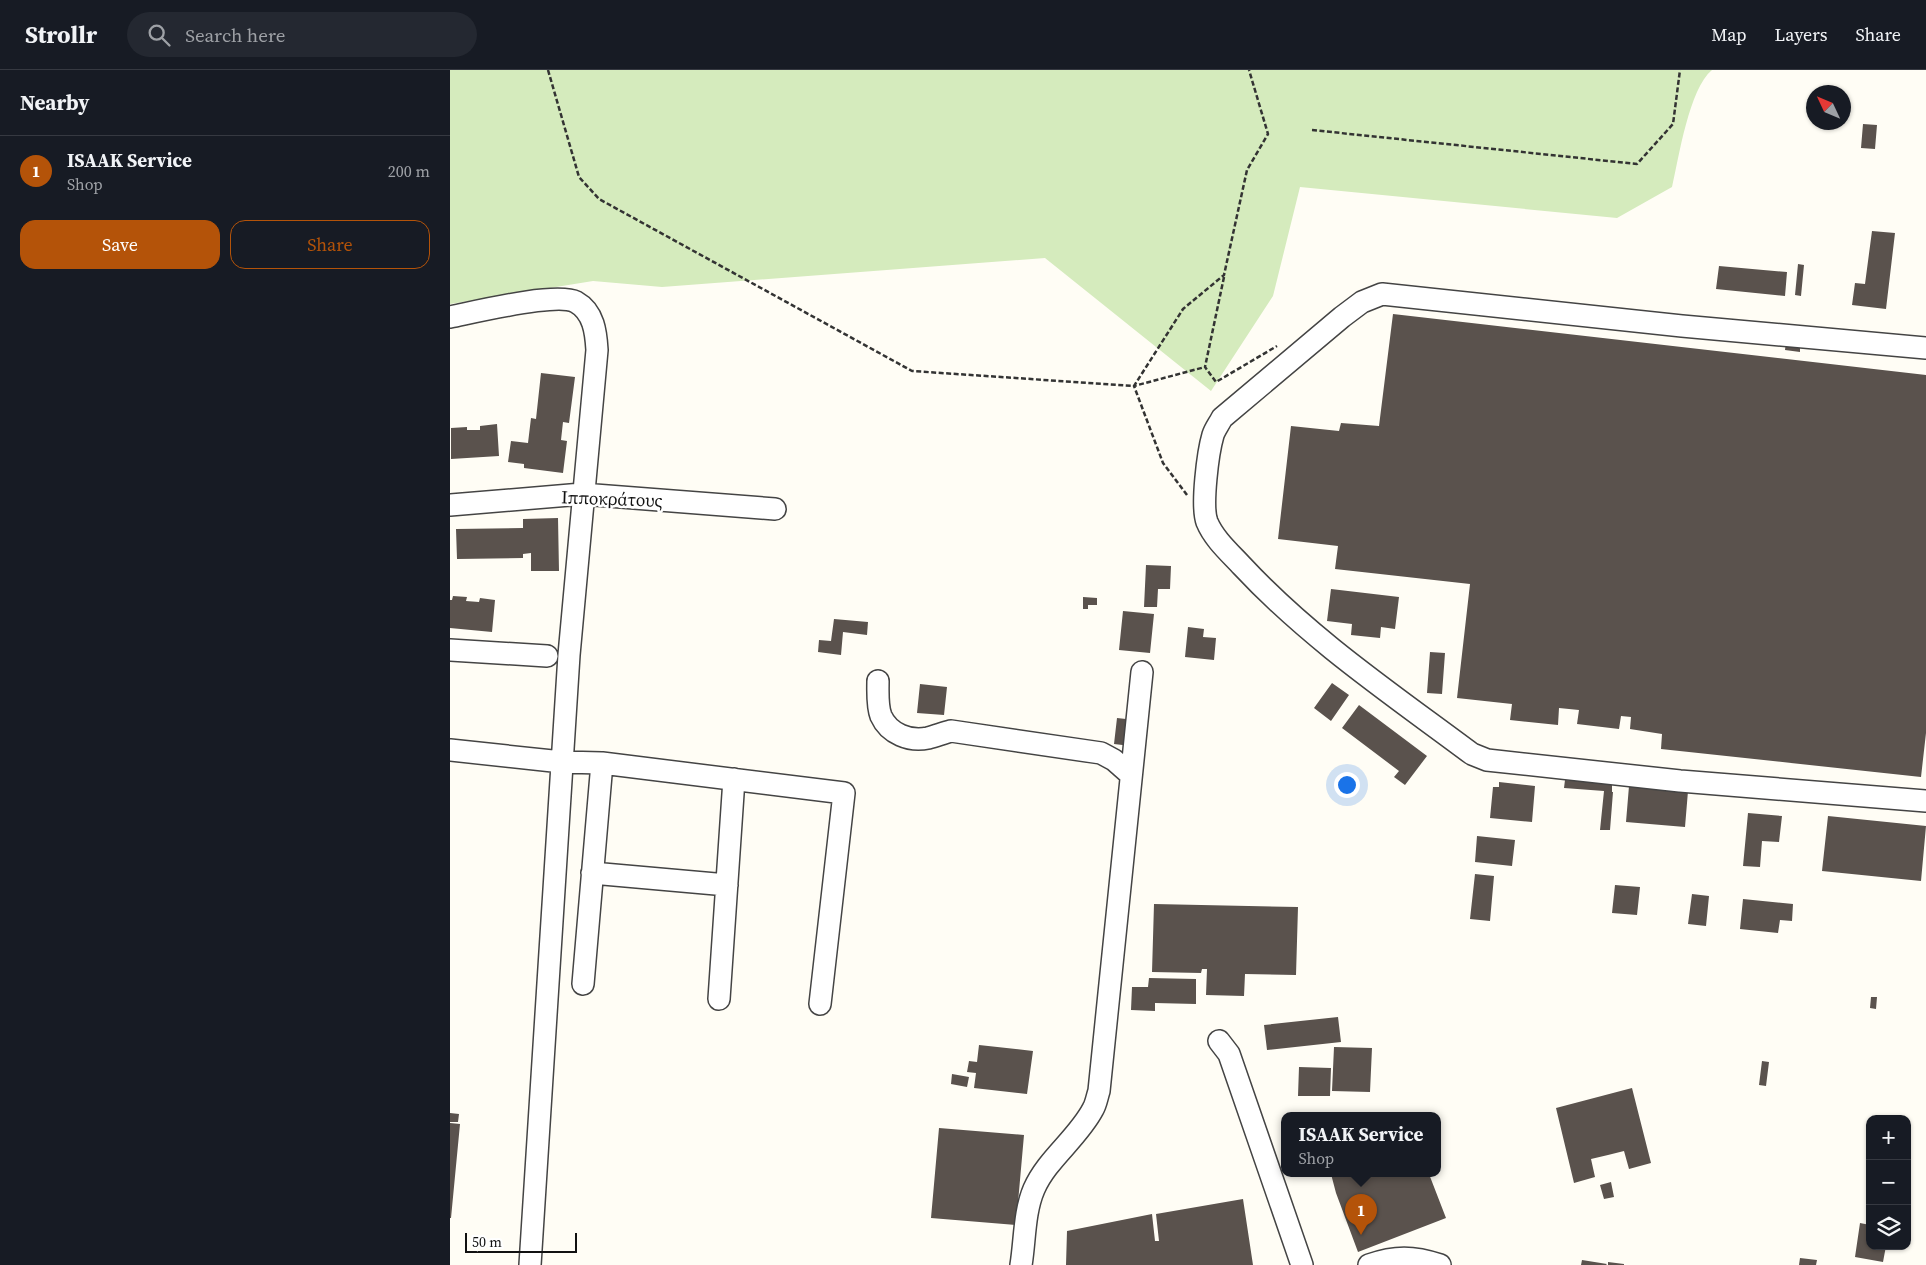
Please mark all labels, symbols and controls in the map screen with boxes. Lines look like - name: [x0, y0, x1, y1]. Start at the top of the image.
- search box: [127, 12, 477, 57]
- text: Strollr: [25, 18, 97, 51]
- icon: search: [145, 21, 173, 49]
- text: Search here: [185, 22, 285, 48]
- text: Map: [1711, 22, 1746, 47]
- text: Layers: [1774, 22, 1827, 47]
- text: Share: [1855, 22, 1901, 47]
- north arrow: [1806, 85, 1851, 130]
- text: Nearby: [20, 88, 90, 117]
- text: ISAAK Service: [67, 147, 192, 173]
- text: 1: [32, 160, 40, 182]
- text: 200 m: [388, 160, 430, 182]
- text: Shop: [67, 173, 103, 195]
- button: Save: [20, 220, 220, 269]
- button: Share: [230, 220, 430, 269]
- street label: Ιπποκράτους: [561, 484, 663, 513]
- your location: [1334, 772, 1360, 798]
- popup: [1281, 1112, 1441, 1177]
- map controls: [1866, 1115, 1911, 1250]
- button: +: [1866, 1115, 1911, 1160]
- text: ISAAK Service: [1299, 1121, 1423, 1147]
- text: Shop: [1299, 1147, 1334, 1169]
- button: −: [1866, 1160, 1911, 1205]
- pin: 1: [1345, 1194, 1377, 1235]
- button: layers: [1866, 1205, 1911, 1250]
- scale bar: [465, 1230, 578, 1253]
- text: 50 m: [472, 1232, 502, 1252]

